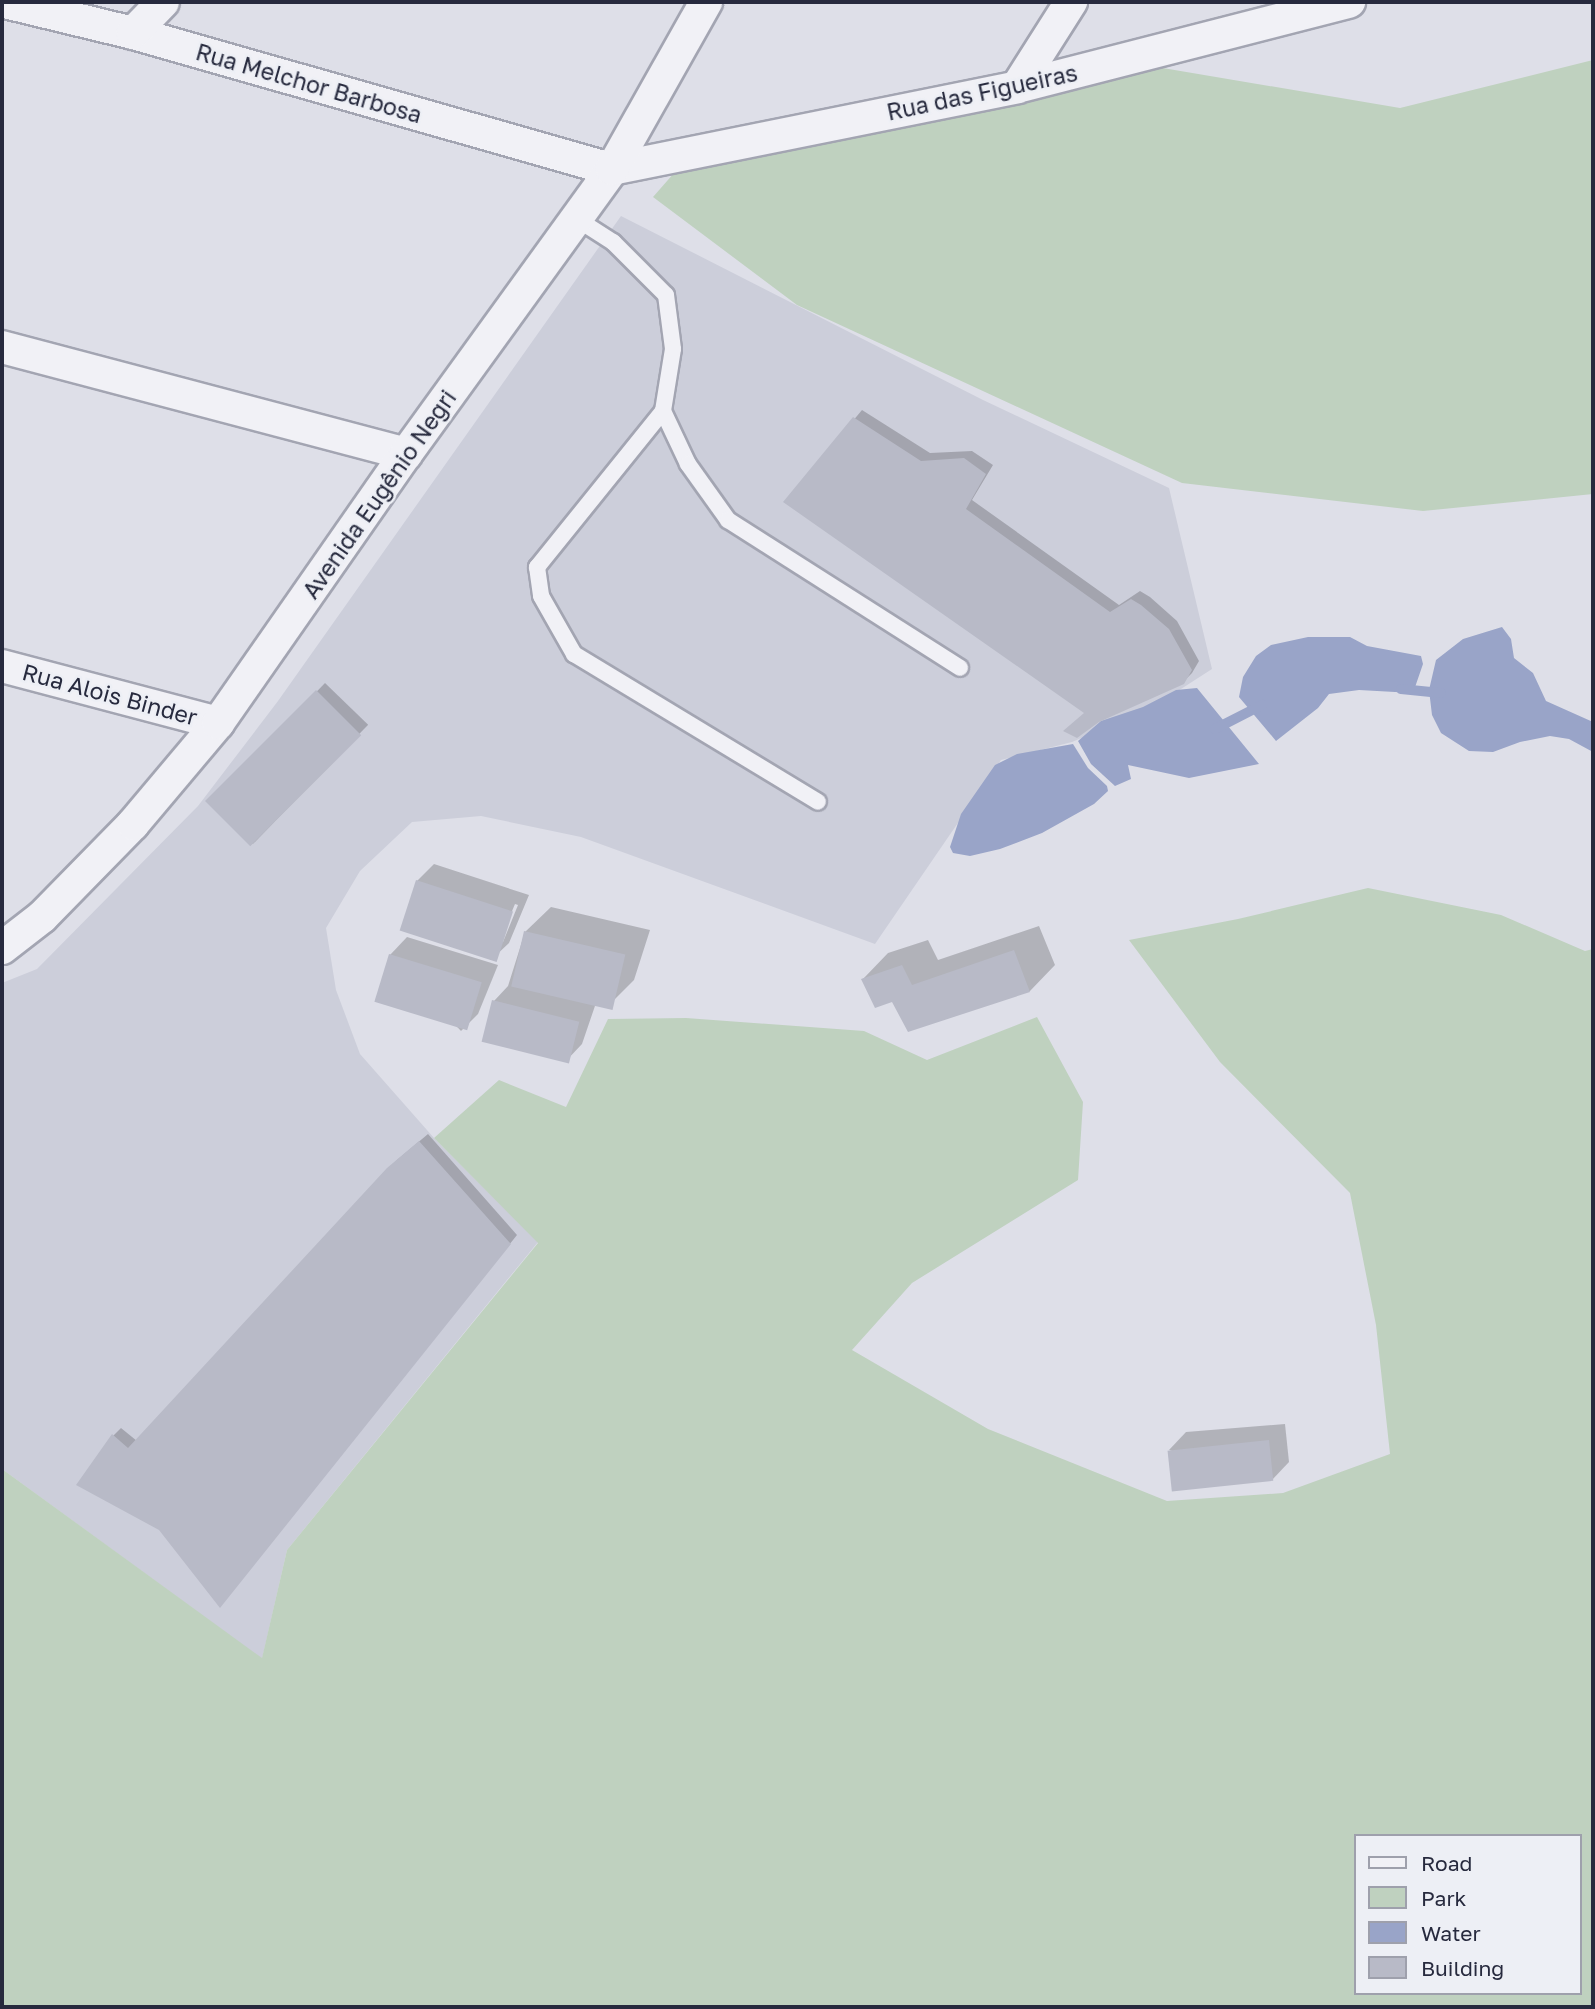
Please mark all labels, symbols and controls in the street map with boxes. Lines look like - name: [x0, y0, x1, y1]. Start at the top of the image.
- street label: Rua Melchor Barbosa: [193, 38, 425, 128]
- street label: Rua das Figueiras: [884, 58, 1080, 126]
- street label: Avenida Eugênio Negri: [296, 384, 462, 604]
- street label: Rua Alois Binder: [19, 657, 201, 731]
- legend: [1354, 1834, 1581, 1995]
- text: Road: [1421, 1850, 1472, 1876]
- text: Park: [1421, 1885, 1466, 1911]
- text: Water: [1421, 1920, 1481, 1946]
- text: Building: [1421, 1955, 1504, 1981]

